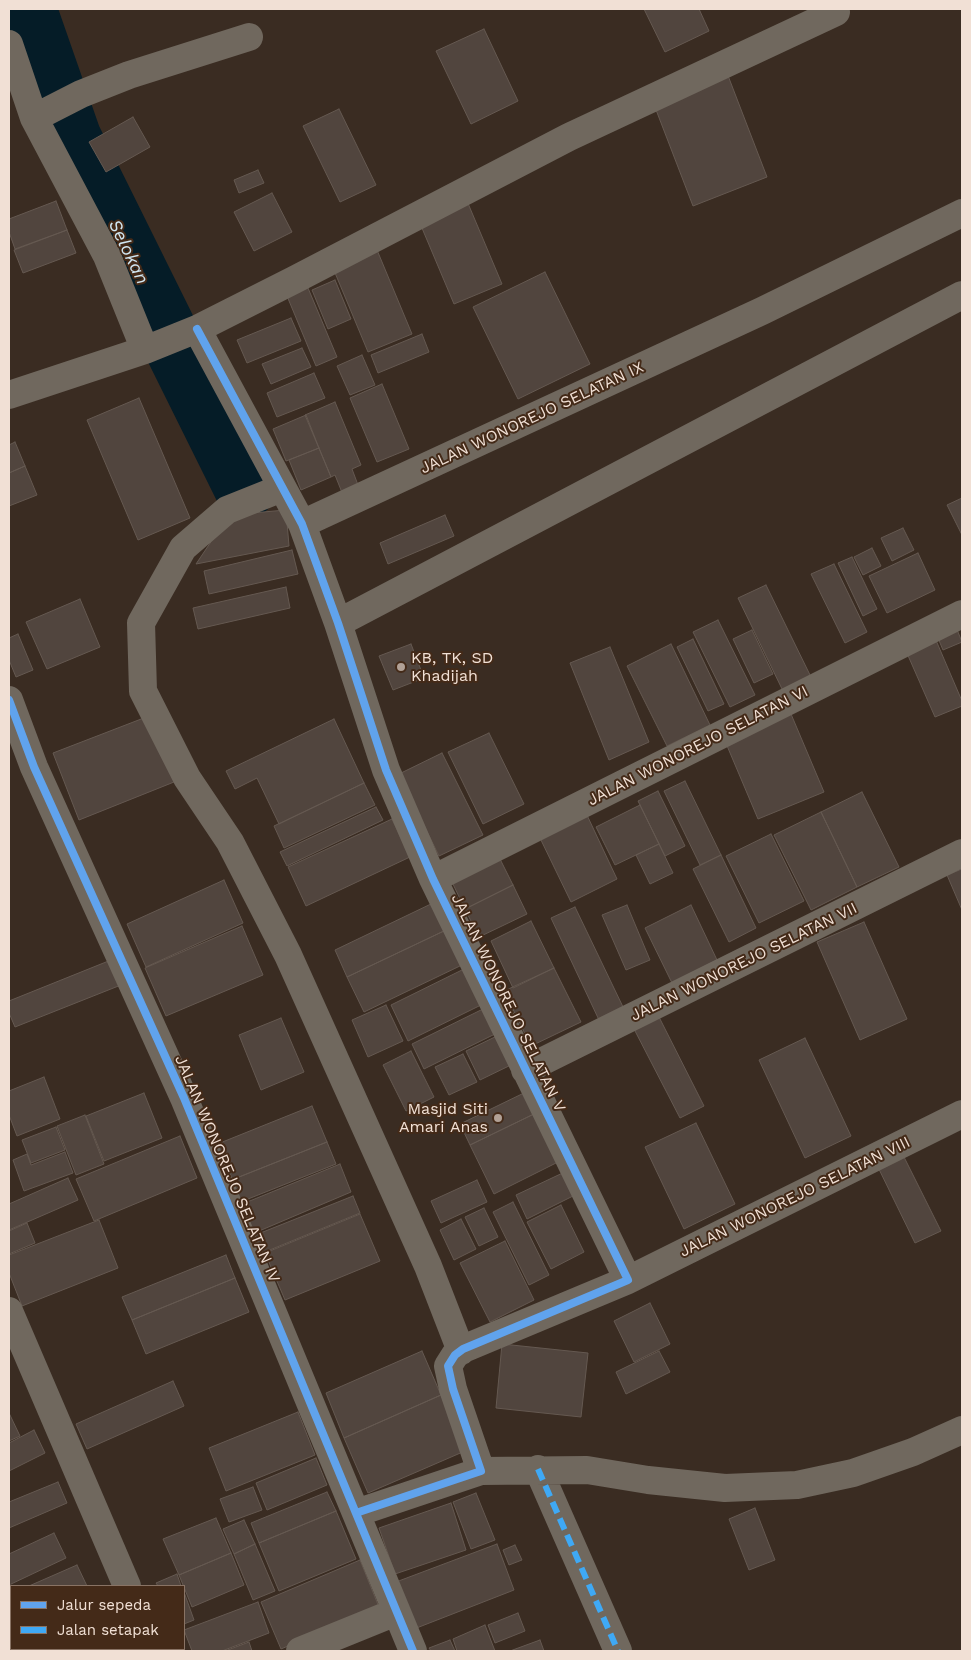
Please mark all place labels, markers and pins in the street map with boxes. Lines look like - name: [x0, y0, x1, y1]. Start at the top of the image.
- place label: KB, TK, SD Khadijah: [411, 648, 493, 686]
- marker: KB, TK, SD Khadijah: [395, 661, 407, 673]
- place label: Masjid Siti Amari Anas: [399, 1099, 488, 1137]
- marker: Masjid Siti Amari Anas: [492, 1112, 504, 1124]

